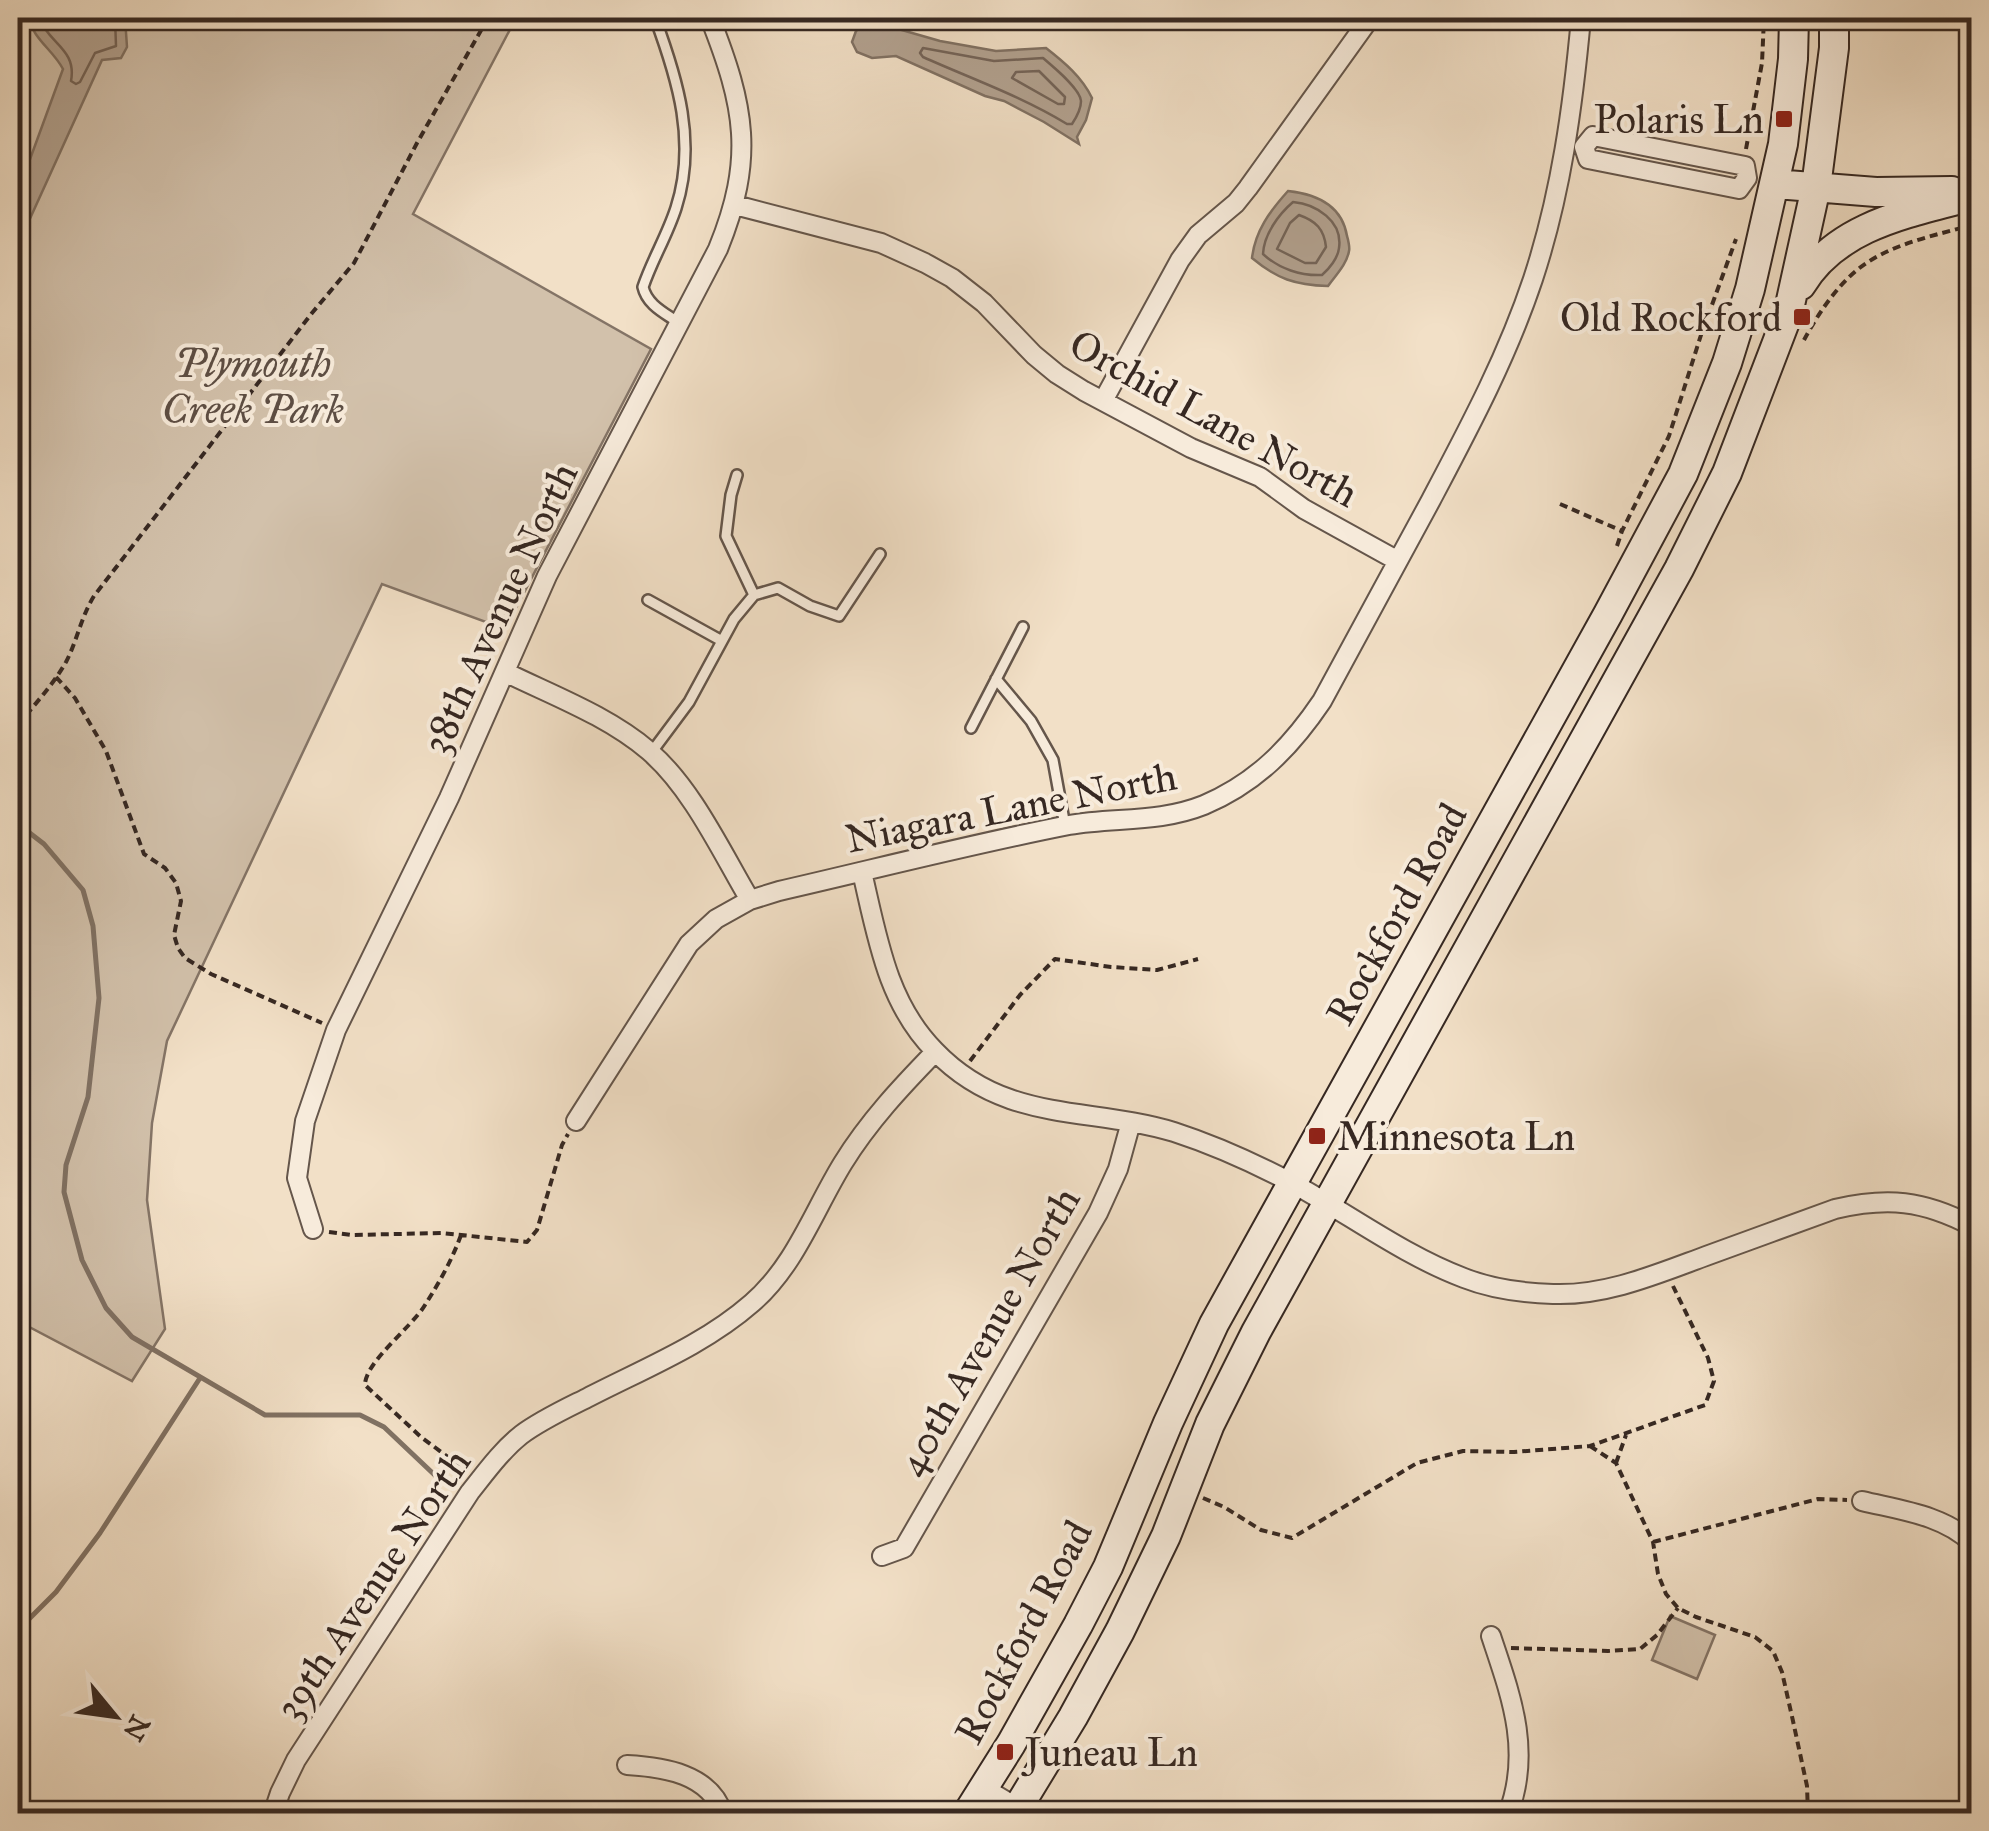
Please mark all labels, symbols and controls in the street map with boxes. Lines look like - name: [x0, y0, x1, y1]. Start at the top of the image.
- place label: Polaris Ln: [1594, 95, 1764, 144]
- marker: Polaris Ln: [1773, 108, 1795, 130]
- place label: Old Rockford: [1560, 293, 1782, 342]
- marker: Old Rockford: [1791, 306, 1813, 328]
- street label: Orchid Lane North: [1061, 319, 1367, 518]
- park label: Plymouth Creek Park: [162, 339, 344, 434]
- street label: 38th Avenue North: [410, 455, 588, 762]
- street label: Niagara Lane North: [841, 751, 1181, 864]
- street label: Rockford Road: [1315, 795, 1477, 1034]
- place label: Minnesota Ln: [1337, 1112, 1575, 1161]
- marker: Minnesota Ln: [1306, 1125, 1328, 1147]
- street label: 40th Avenue North: [886, 1179, 1091, 1484]
- street label: 39th Avenue North: [264, 1440, 481, 1729]
- street label: Rockford Road: [944, 1512, 1103, 1752]
- north arrow: [65, 1666, 165, 1766]
- text: N: [115, 1709, 157, 1747]
- place label: Juneau Ln: [1021, 1728, 1198, 1777]
- marker: Juneau Ln: [994, 1741, 1016, 1763]

